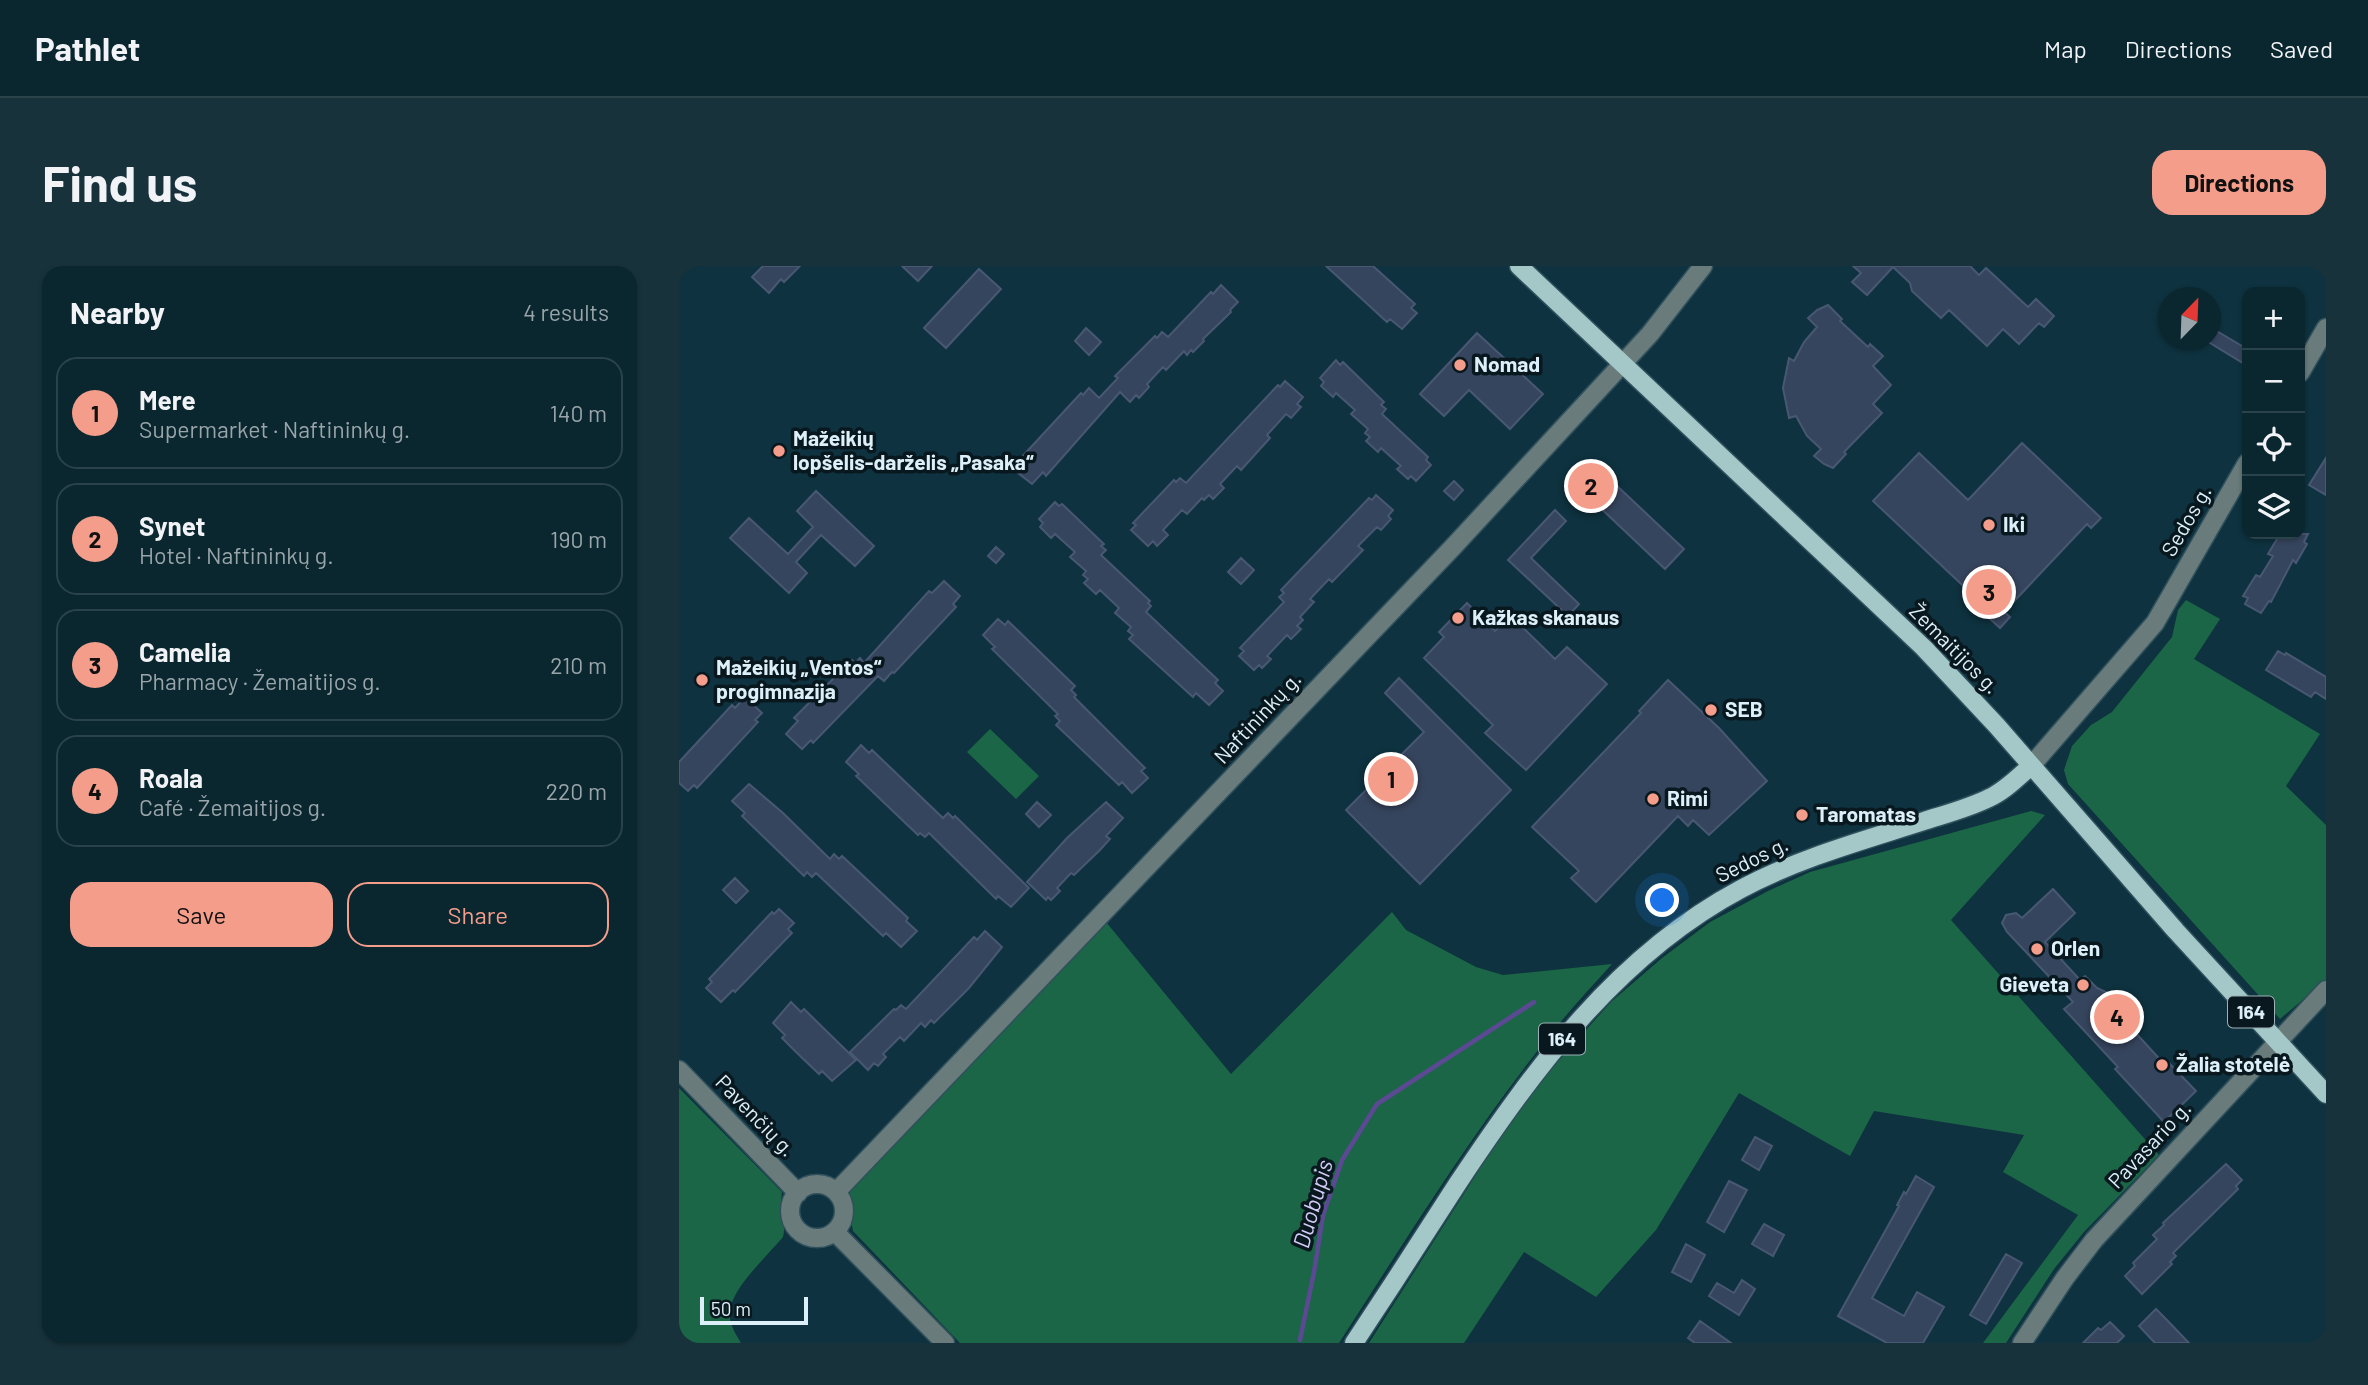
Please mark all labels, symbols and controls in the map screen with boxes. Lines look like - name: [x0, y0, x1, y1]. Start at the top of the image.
- text: Pathlet: [35, 28, 140, 68]
- text: Map: [2044, 34, 2087, 63]
- text: Directions: [2125, 34, 2232, 63]
- text: Saved: [2270, 34, 2333, 63]
- button: Directions: [2152, 150, 2326, 215]
- text: Find us: [42, 153, 197, 212]
- north arrow: [2158, 287, 2221, 350]
- map controls: [2242, 287, 2305, 539]
- button: +: [2242, 287, 2305, 350]
- text: Nearby: [70, 294, 165, 330]
- text: 4 results: [523, 298, 609, 326]
- button: −: [2242, 350, 2305, 413]
- place label: Nomad: [1474, 351, 1540, 376]
- marker: Nomad: [1452, 357, 1468, 373]
- text: Mere: [139, 384, 196, 415]
- text: 1: [91, 399, 99, 427]
- text: 140 m: [550, 399, 607, 427]
- button: locate: [2242, 413, 2305, 476]
- text: Supermarket · Naftininkų g.: [139, 415, 410, 443]
- place label: Mažeikių lopšelis-darželis „Pasaka“: [793, 425, 1034, 474]
- marker: Mažeikių lopšelis-darželis „Pasaka“: [771, 443, 787, 459]
- pin: 2: [1568, 460, 1614, 512]
- button: layers: [2242, 476, 2305, 539]
- street label: Sedos g.: [2155, 480, 2216, 560]
- text: Synet: [139, 510, 205, 541]
- place label: Iki: [2003, 511, 2025, 536]
- marker: Iki: [1981, 517, 1997, 533]
- text: 2: [89, 525, 101, 553]
- text: 190 m: [550, 525, 607, 553]
- text: Hotel · Naftininkų g.: [139, 541, 334, 569]
- pin: 3: [1966, 566, 2012, 618]
- street label: Žemaitijos g.: [1905, 598, 2005, 698]
- place label: Kažkas skanaus: [1472, 604, 1619, 629]
- marker: Kažkas skanaus: [1450, 610, 1466, 626]
- text: Camelia: [139, 636, 231, 667]
- text: 3: [89, 651, 101, 679]
- text: 210 m: [550, 651, 607, 679]
- place label: Mažeikių „Ventos“ progimnazija: [716, 654, 882, 703]
- street label: Naftininkų g.: [1208, 666, 1306, 768]
- text: Pharmacy · Žemaitijos g.: [139, 667, 381, 695]
- marker: Mažeikių „Ventos“ progimnazija: [694, 672, 710, 688]
- place label: SEB: [1725, 696, 1763, 721]
- marker: SEB: [1703, 702, 1719, 718]
- pin: 1: [1368, 753, 1414, 805]
- text: Roala: [139, 762, 203, 793]
- text: 4: [88, 777, 102, 805]
- text: 220 m: [546, 777, 607, 805]
- place label: Rimi: [1667, 785, 1708, 810]
- marker: Rimi: [1645, 791, 1661, 807]
- text: Café · Žemaitijos g.: [139, 793, 326, 821]
- place label: Taromatas: [1816, 801, 1916, 826]
- marker: Taromatas: [1794, 807, 1810, 823]
- street label: Sedos g.: [1711, 830, 1792, 887]
- button: Save: [70, 882, 333, 947]
- button: Share: [347, 882, 609, 947]
- your location: [1645, 883, 1679, 917]
- place label: Orlen: [2051, 935, 2100, 960]
- marker: Orlen: [2029, 941, 2045, 957]
- place label: Gieveta: [1999, 971, 2069, 996]
- marker: Gieveta: [2075, 977, 2091, 993]
- pin: 4: [2094, 991, 2140, 1043]
- road number: 164: [2228, 996, 2274, 1028]
- road number: 164: [1539, 1024, 1585, 1054]
- place label: Žalia stotelė: [2176, 1051, 2290, 1076]
- marker: Žalia stotelė: [2154, 1057, 2170, 1073]
- street label: Pavenčių g.: [711, 1069, 801, 1161]
- street label: Pavasario g.: [2102, 1095, 2196, 1193]
- water label: Duobupis: [1286, 1156, 1338, 1251]
- scale bar: [700, 1294, 809, 1326]
- text: 50 m: [711, 1297, 751, 1320]

